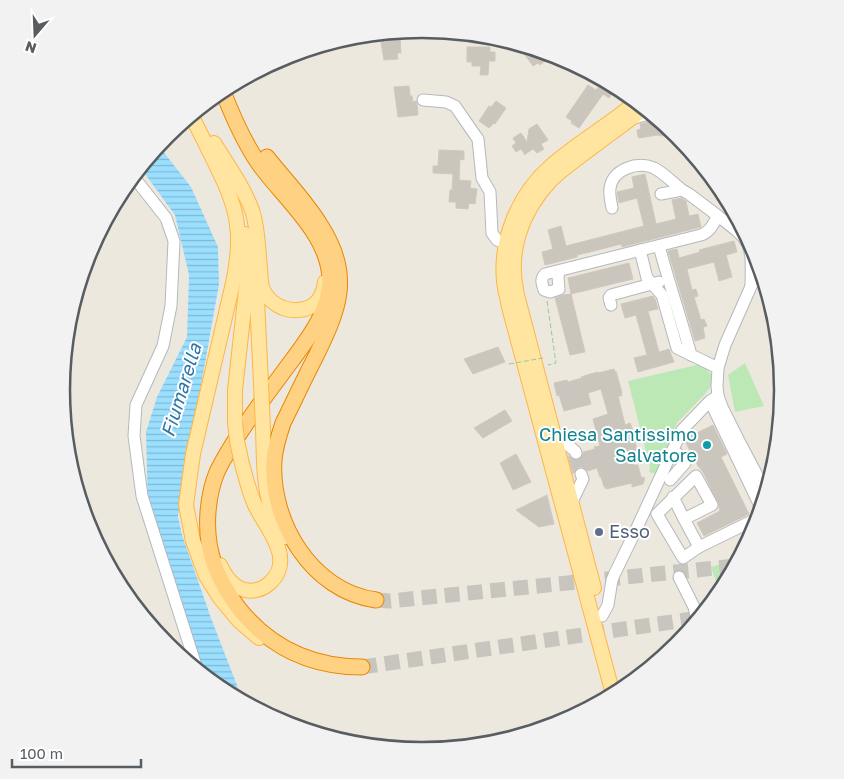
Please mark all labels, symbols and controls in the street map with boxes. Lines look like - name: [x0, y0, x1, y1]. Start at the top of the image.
- north arrow: [10, 10, 60, 60]
- text: N: [23, 38, 38, 58]
- water label: Fiumarella: [155, 339, 206, 439]
- place label: Chiesa Santissimo Salvatore: [539, 423, 697, 466]
- marker: Chiesa Santissimo Salvatore: [701, 439, 713, 451]
- place label: Esso: [609, 520, 650, 542]
- marker: Esso: [593, 526, 605, 538]
- scale bar: [12, 736, 141, 768]
- text: 100 m: [20, 744, 63, 762]

